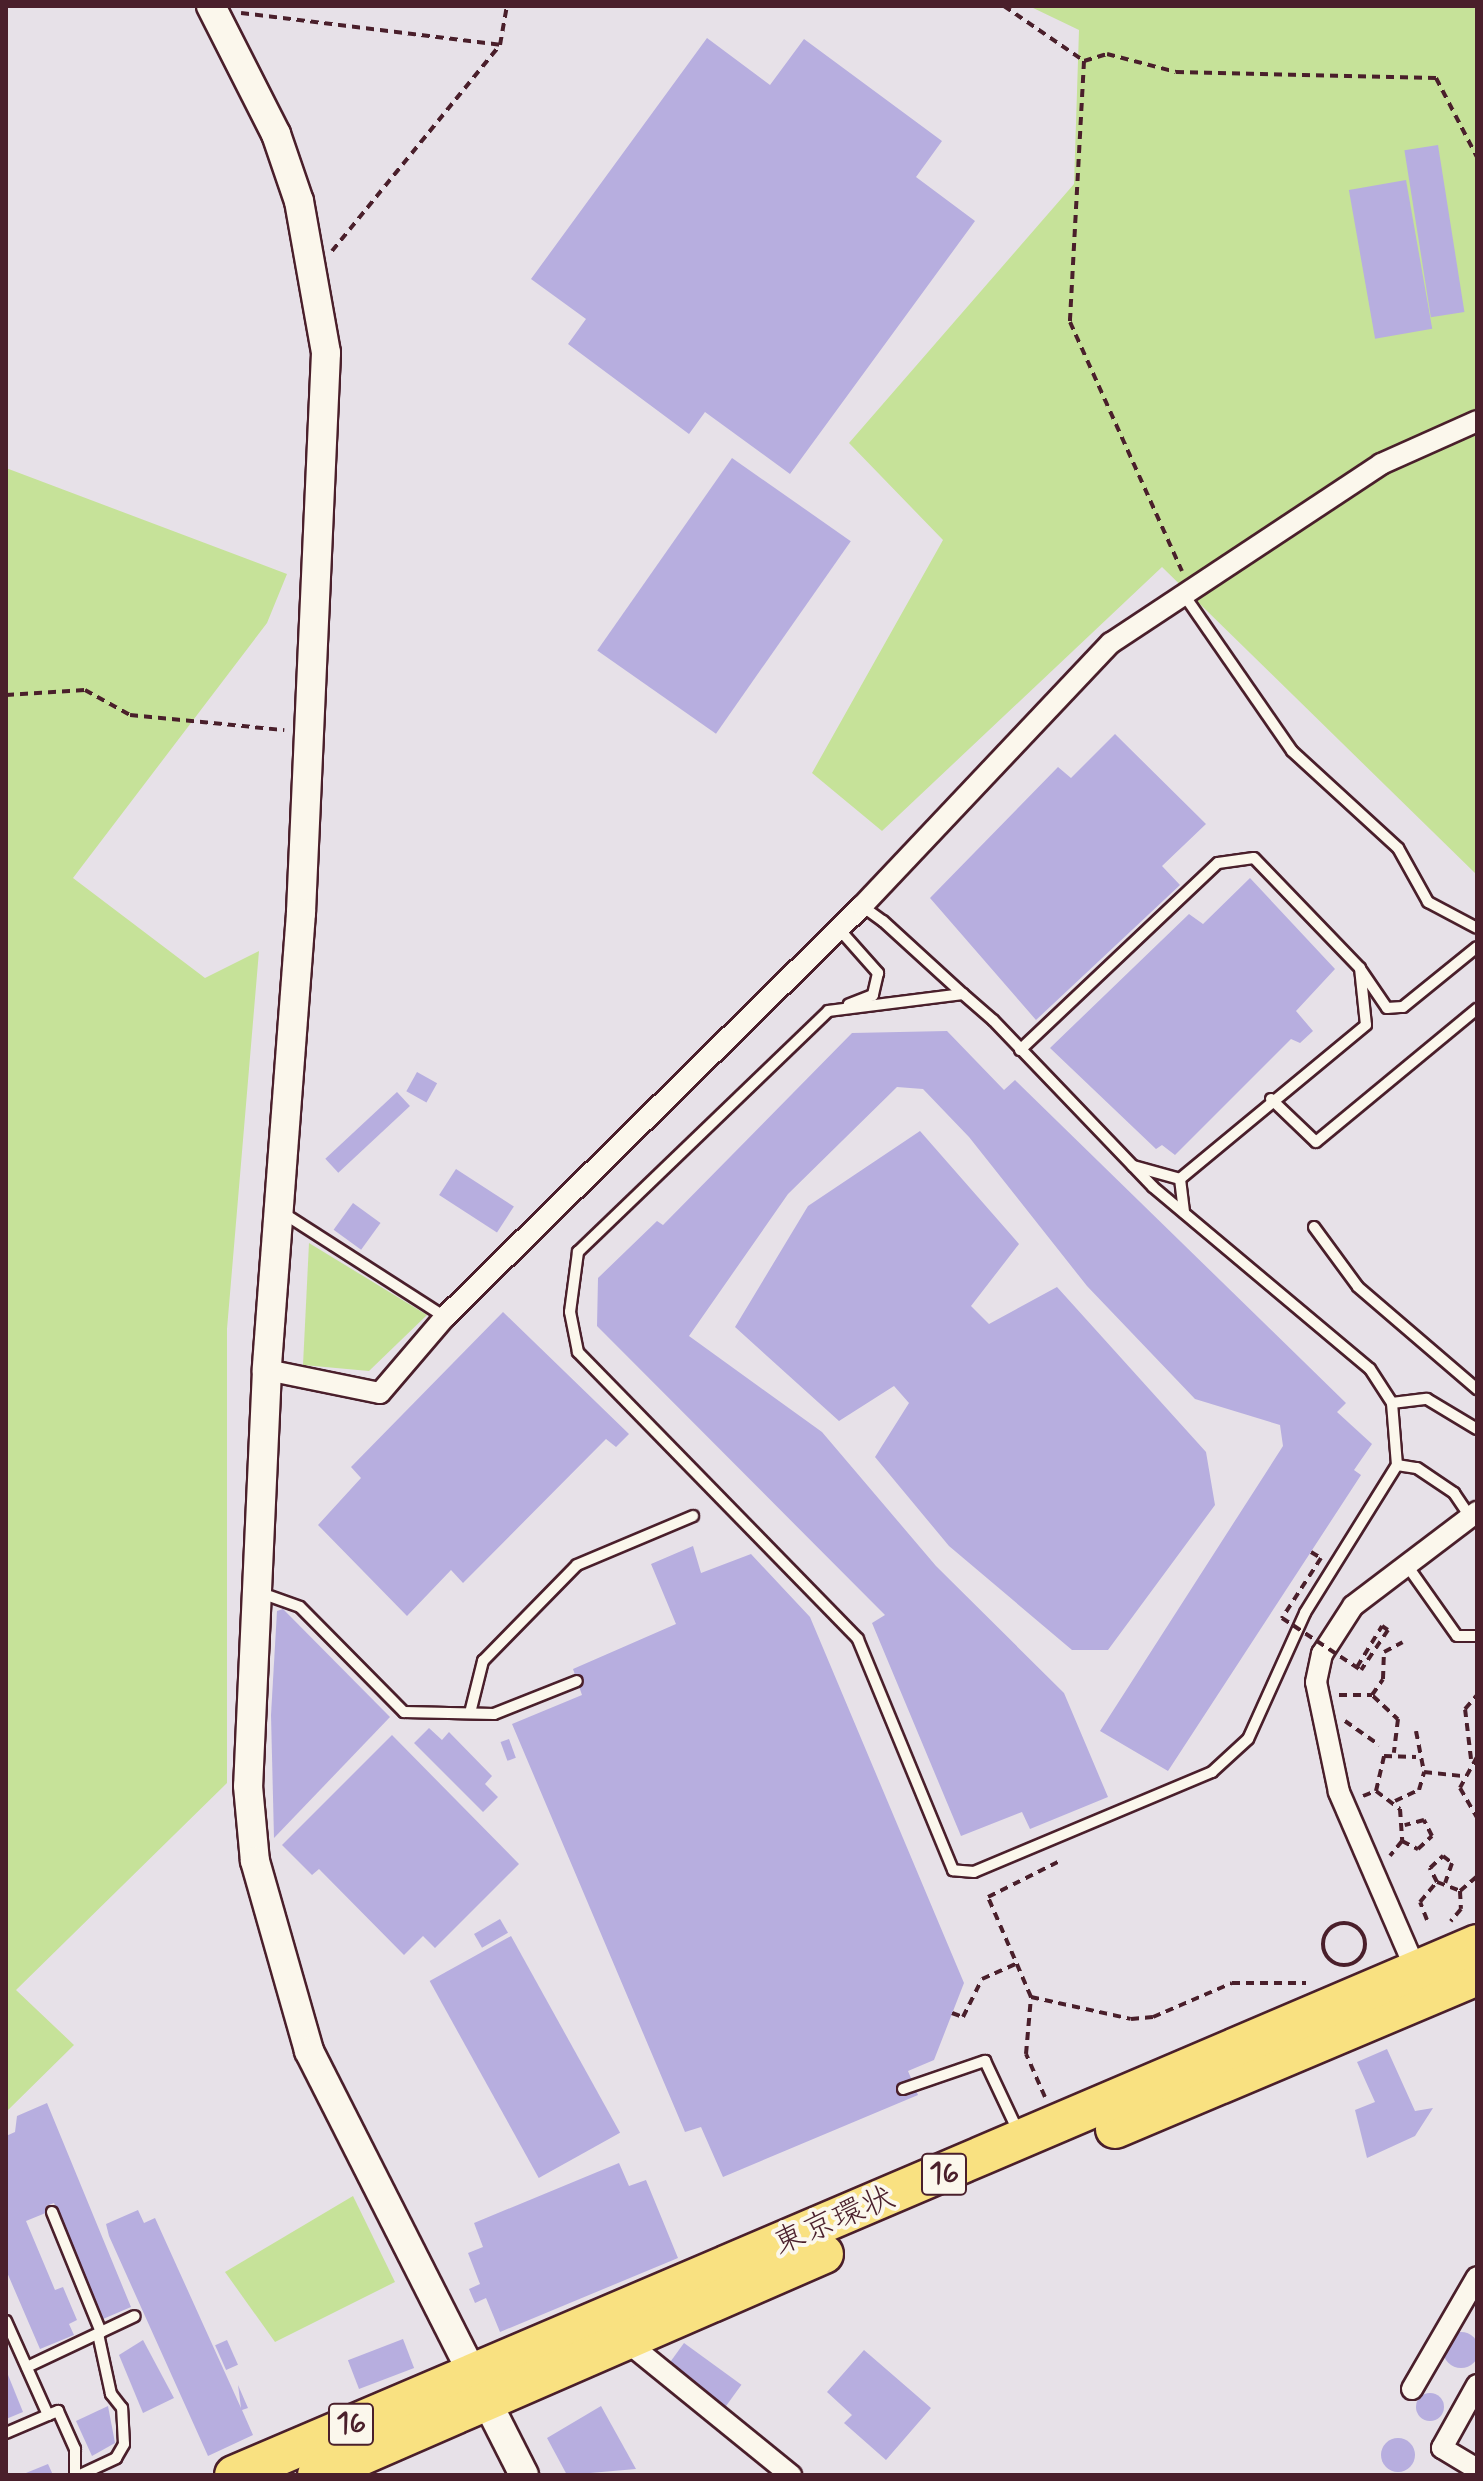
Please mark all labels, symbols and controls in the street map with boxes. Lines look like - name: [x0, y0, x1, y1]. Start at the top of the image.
- road number: 16: [920, 2148, 968, 2200]
- street label: 東京環状: [768, 2178, 900, 2264]
- road number: 16: [327, 2398, 375, 2450]

